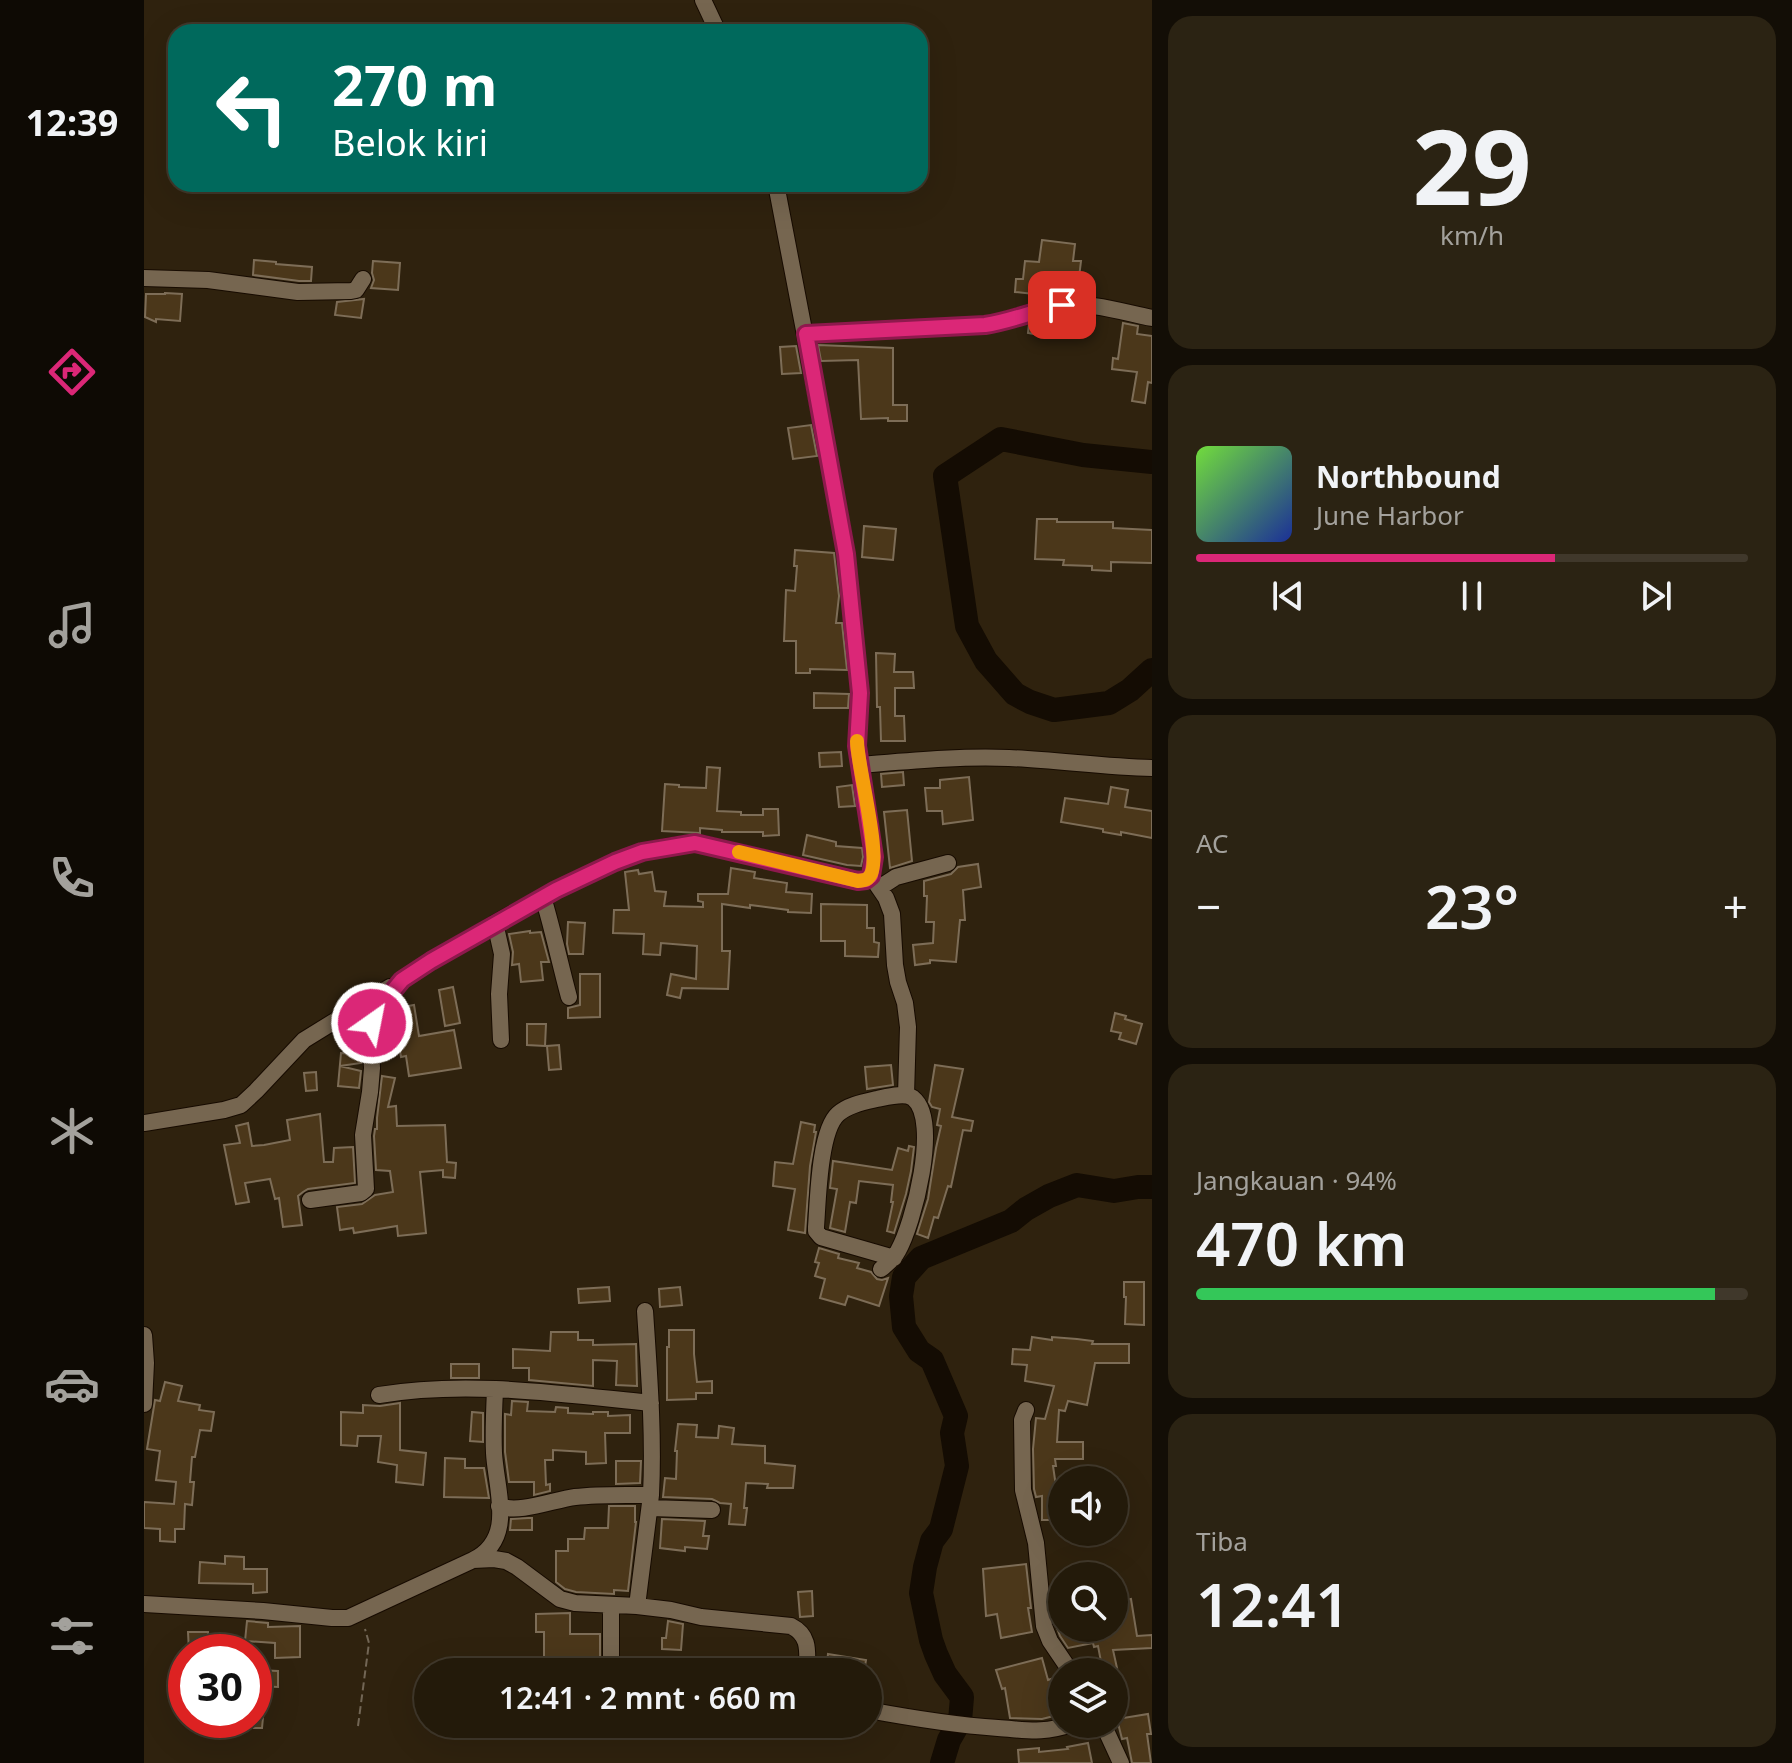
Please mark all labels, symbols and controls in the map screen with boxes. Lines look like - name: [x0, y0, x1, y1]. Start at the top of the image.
- text: 270 m: [332, 46, 497, 122]
- icon: left: [200, 56, 304, 160]
- text: 29: [1413, 94, 1531, 235]
- text: 12:39: [26, 98, 118, 147]
- text: Belok kiri: [332, 118, 488, 167]
- text: km/h: [1440, 217, 1504, 253]
- pin: [1028, 271, 1096, 339]
- icon: arrive: [1040, 283, 1084, 327]
- icon: directions: [44, 344, 100, 400]
- text: Northbound: [1316, 456, 1501, 497]
- text: June Harbor: [1316, 497, 1464, 533]
- icon: previous: [1266, 574, 1310, 618]
- icon: pause: [1450, 574, 1494, 618]
- icon: next: [1634, 574, 1678, 618]
- icon: music: [44, 597, 100, 653]
- text: AC: [1196, 825, 1229, 861]
- icon: phone: [44, 850, 100, 906]
- text: 23°: [1425, 865, 1519, 947]
- text: −: [1196, 876, 1221, 936]
- text: +: [1723, 876, 1748, 936]
- position arrow: [330, 981, 414, 1065]
- icon: climate: [44, 1103, 100, 1159]
- text: Jangkauan · 94%: [1196, 1162, 1397, 1198]
- text: 470 km: [1196, 1202, 1407, 1284]
- icon: car: [44, 1356, 100, 1412]
- map controls: [1048, 1466, 1128, 1738]
- button: sound: [1048, 1466, 1128, 1546]
- text: Tiba: [1196, 1523, 1248, 1559]
- button: search: [1048, 1562, 1128, 1642]
- text: 12:41: [1196, 1563, 1350, 1645]
- icon: filters: [44, 1608, 100, 1664]
- speed limit sign: 30: [168, 1634, 272, 1738]
- button: layers: [1048, 1658, 1128, 1738]
- text: 12:41 · 2 mnt · 660 m: [499, 1677, 797, 1718]

